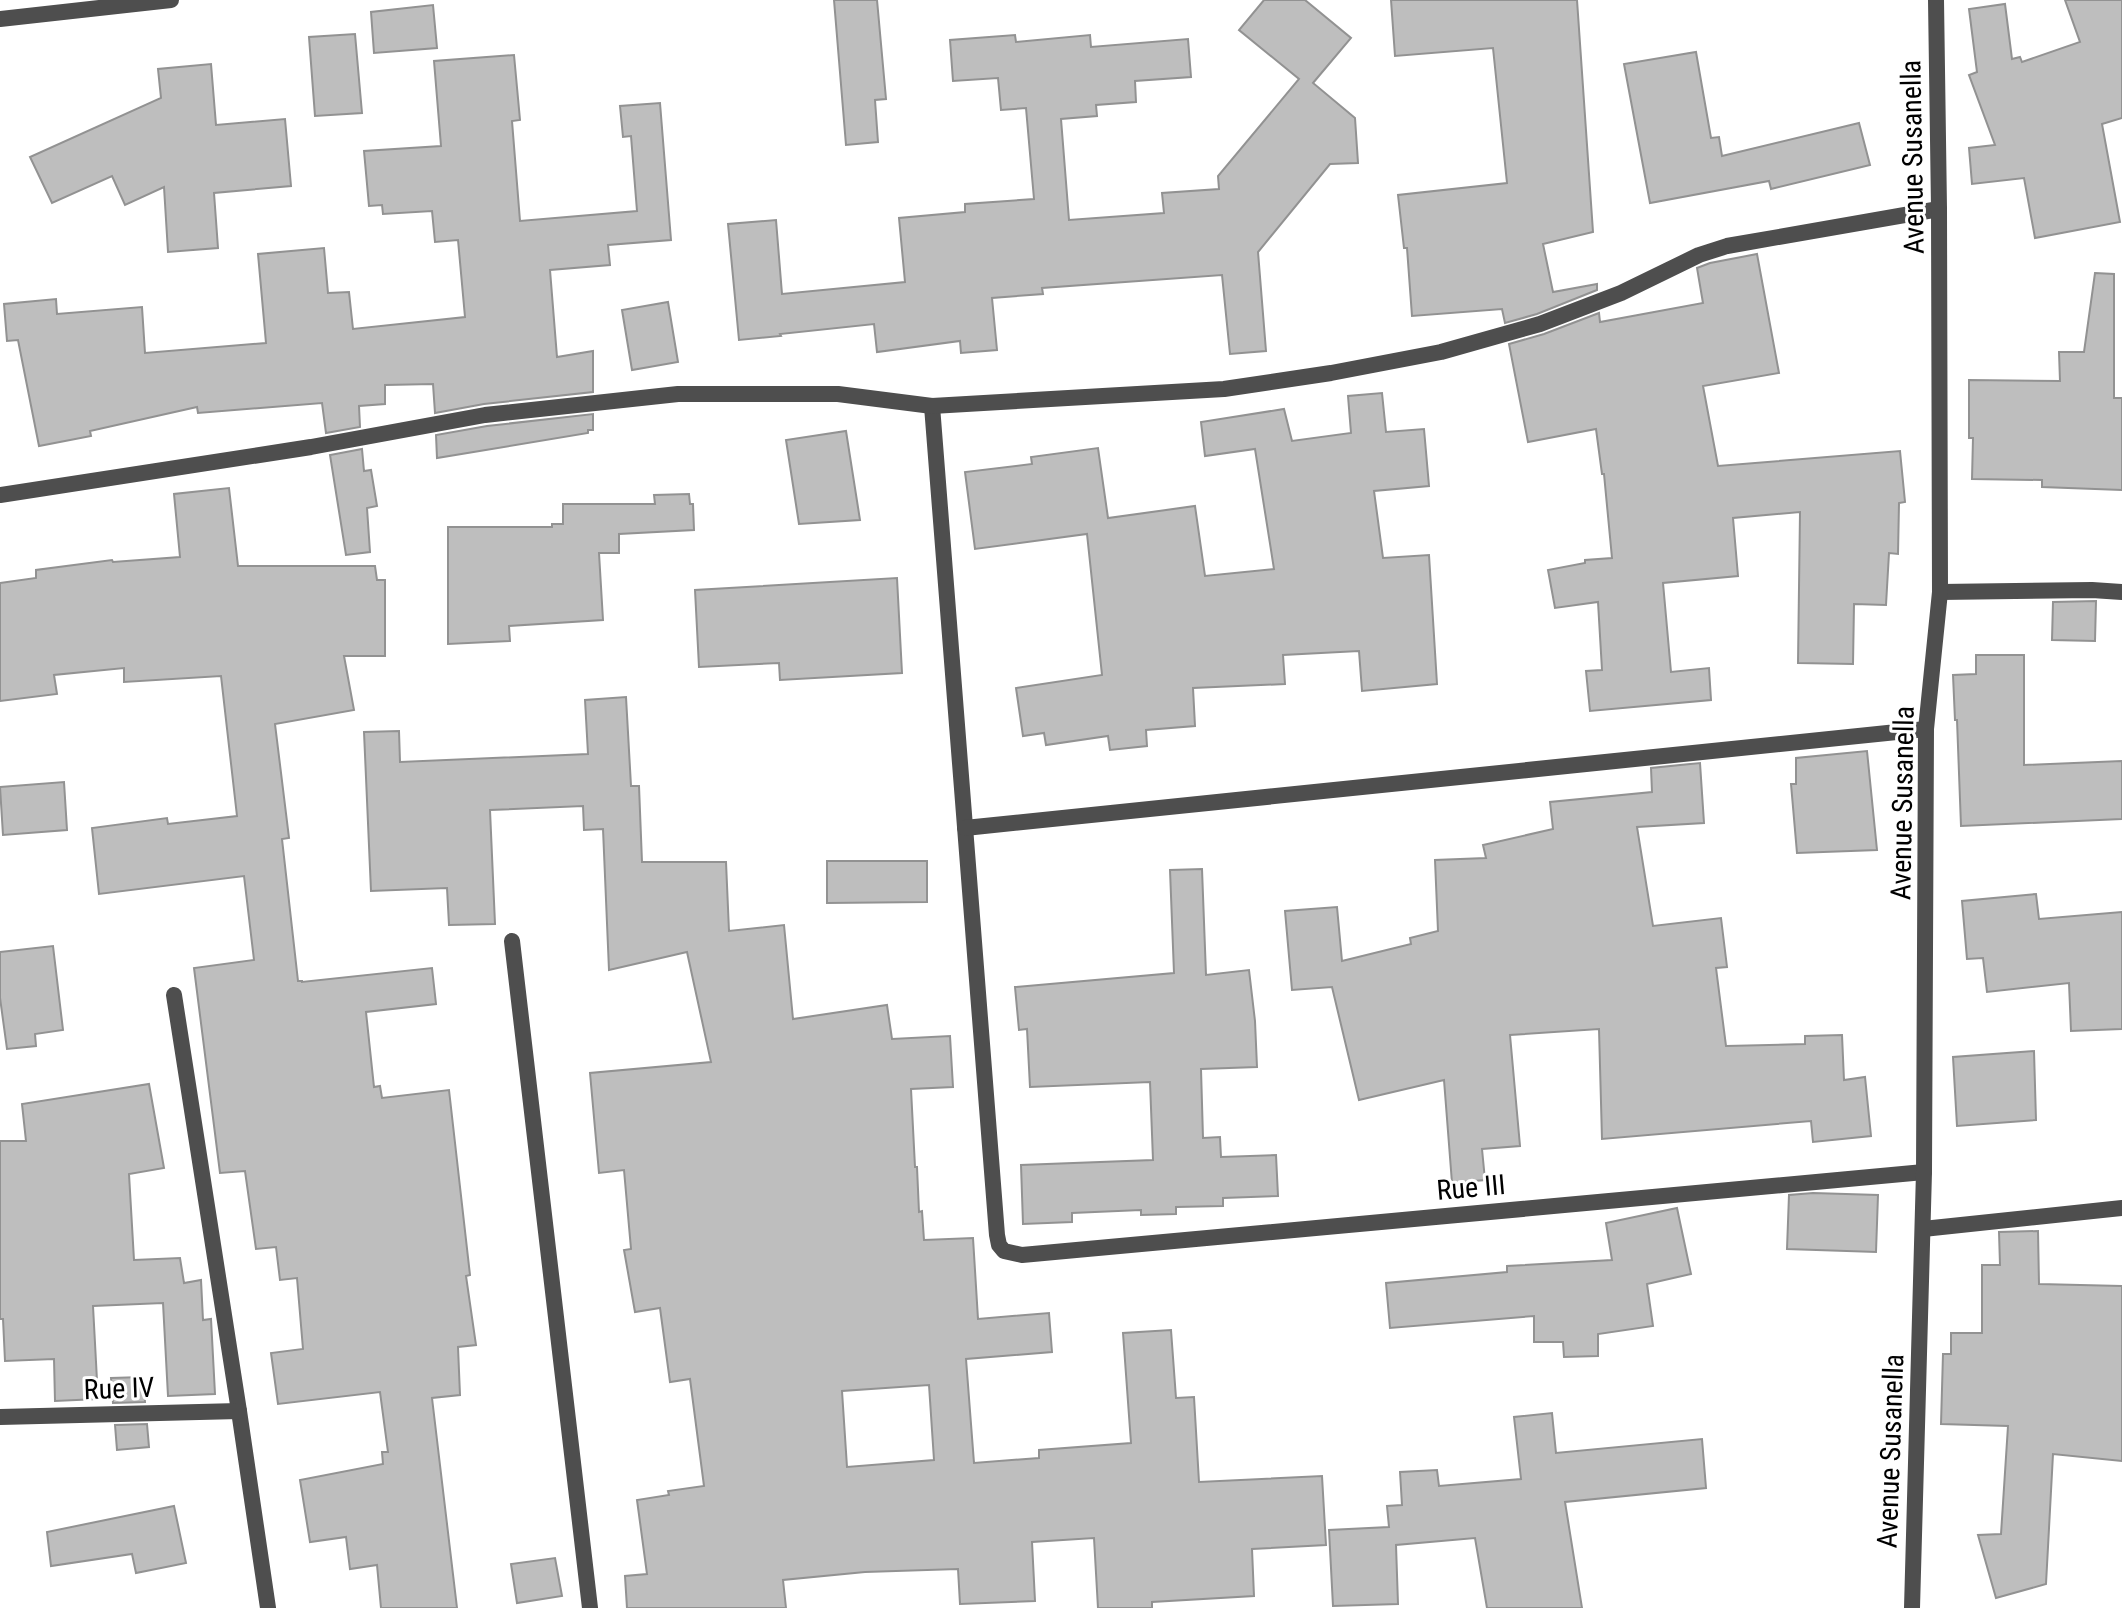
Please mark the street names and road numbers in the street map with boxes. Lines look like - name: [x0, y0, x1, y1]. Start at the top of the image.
- street label: Avenue Susanella: [1894, 60, 1931, 254]
- street label: Avenue Susanella: [1884, 706, 1921, 900]
- street label: Rue III: [1435, 1168, 1507, 1207]
- street label: Avenue Susanella: [1871, 1353, 1910, 1549]
- street label: Rue IV: [83, 1371, 155, 1406]

